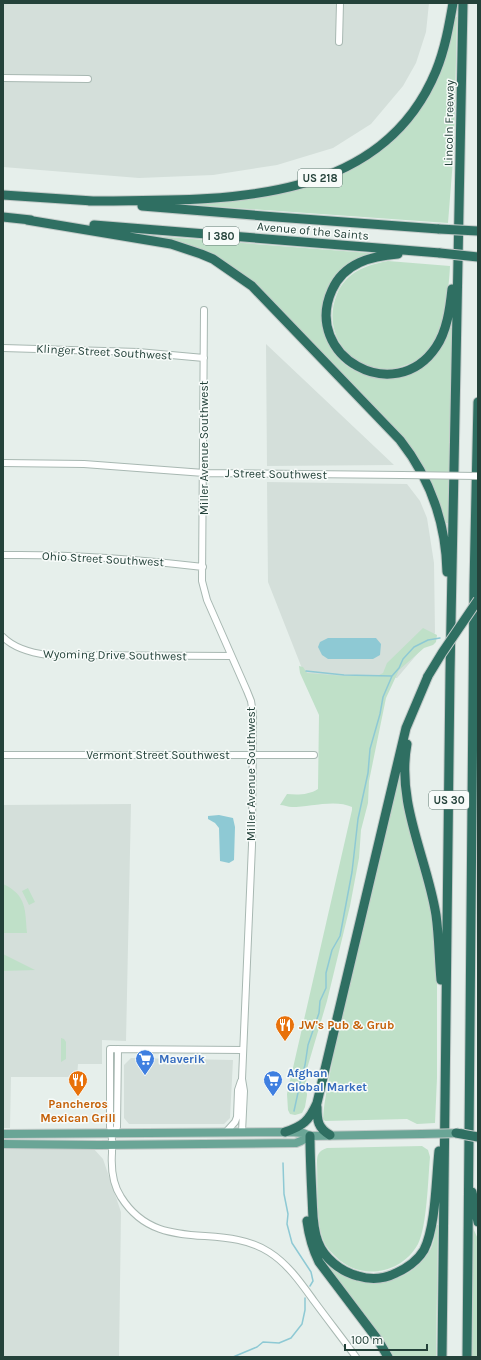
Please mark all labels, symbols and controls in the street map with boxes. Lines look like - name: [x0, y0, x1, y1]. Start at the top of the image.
- street label: Lincoln Freeway: [441, 79, 457, 166]
- road number: US 218: [298, 169, 342, 187]
- street label: Avenue of the Saints: [257, 219, 369, 243]
- road number: I 380: [203, 227, 239, 245]
- street label: Klinger Street Southwest: [36, 341, 173, 363]
- street label: Miller Avenue Southwest: [197, 380, 211, 515]
- street label: J Street Southwest: [225, 466, 328, 482]
- street label: Ohio Street Southwest: [42, 549, 165, 569]
- street label: Wyoming Drive Southwest: [43, 647, 188, 663]
- street label: Miller Avenue Southwest: [244, 706, 258, 841]
- street label: Vermont Street Southwest: [86, 748, 230, 762]
- road number: US 30: [429, 791, 469, 809]
- restaurant icon: JW's Pub & Grub: [274, 1014, 296, 1042]
- place label: JW's Pub & Grub: [299, 1018, 394, 1032]
- supermarket icon: Maverik: [134, 1048, 156, 1076]
- place label: Maverik: [159, 1052, 205, 1066]
- place label: Afghan Global Market: [287, 1066, 367, 1094]
- restaurant icon: Pancheros Mexican Grill: [67, 1069, 89, 1097]
- supermarket icon: Afghan Global Market: [262, 1069, 284, 1097]
- place label: Pancheros Mexican Grill: [40, 1097, 116, 1125]
- scale bar: [345, 1326, 427, 1352]
- text: 100 m: [351, 1333, 383, 1347]

